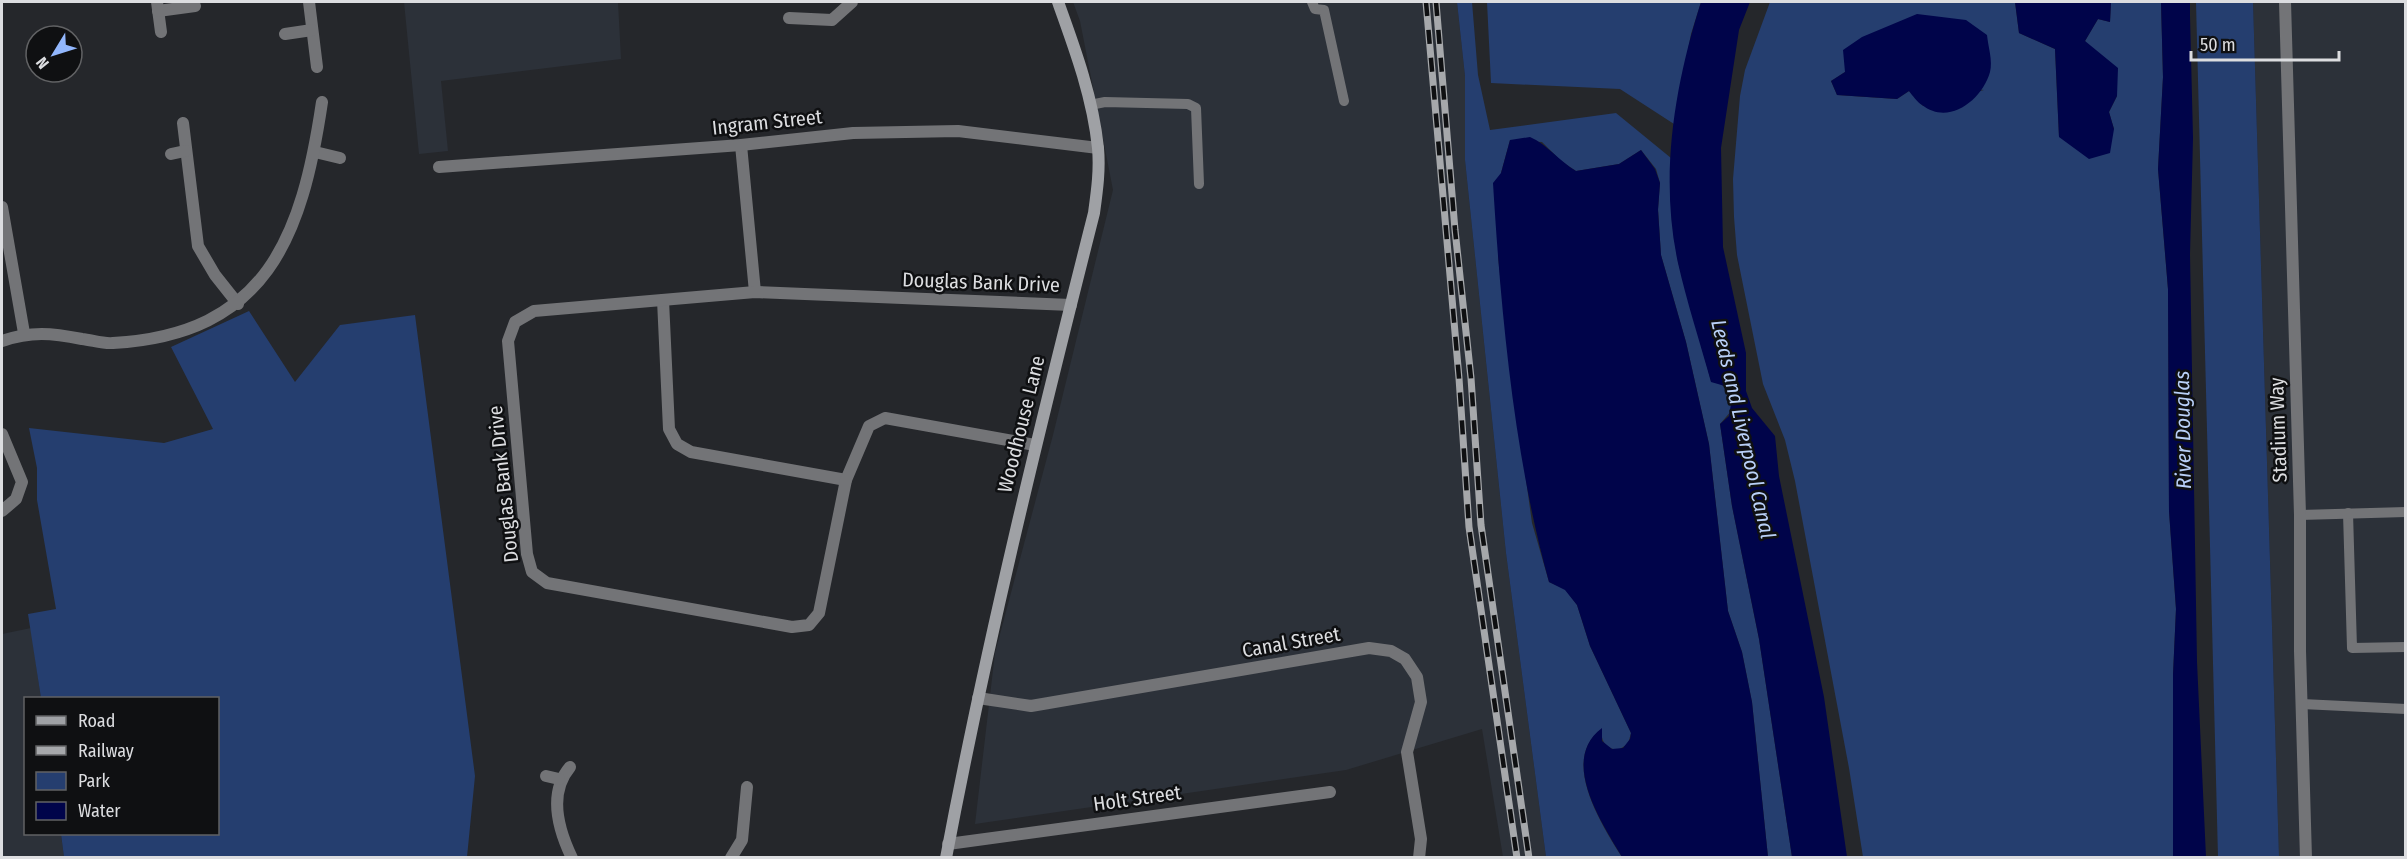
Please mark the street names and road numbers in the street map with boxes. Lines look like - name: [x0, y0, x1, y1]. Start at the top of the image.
- street label: Ingram Street: [711, 104, 824, 140]
- street label: Douglas Bank Drive: [902, 267, 1060, 297]
- street label: Woodhouse Lane: [992, 353, 1050, 495]
- street label: Stadium Way: [2264, 377, 2292, 483]
- street label: Douglas Bank Drive: [483, 404, 523, 564]
- street label: Canal Street: [1240, 622, 1342, 662]
- street label: Holt Street: [1092, 780, 1183, 816]

